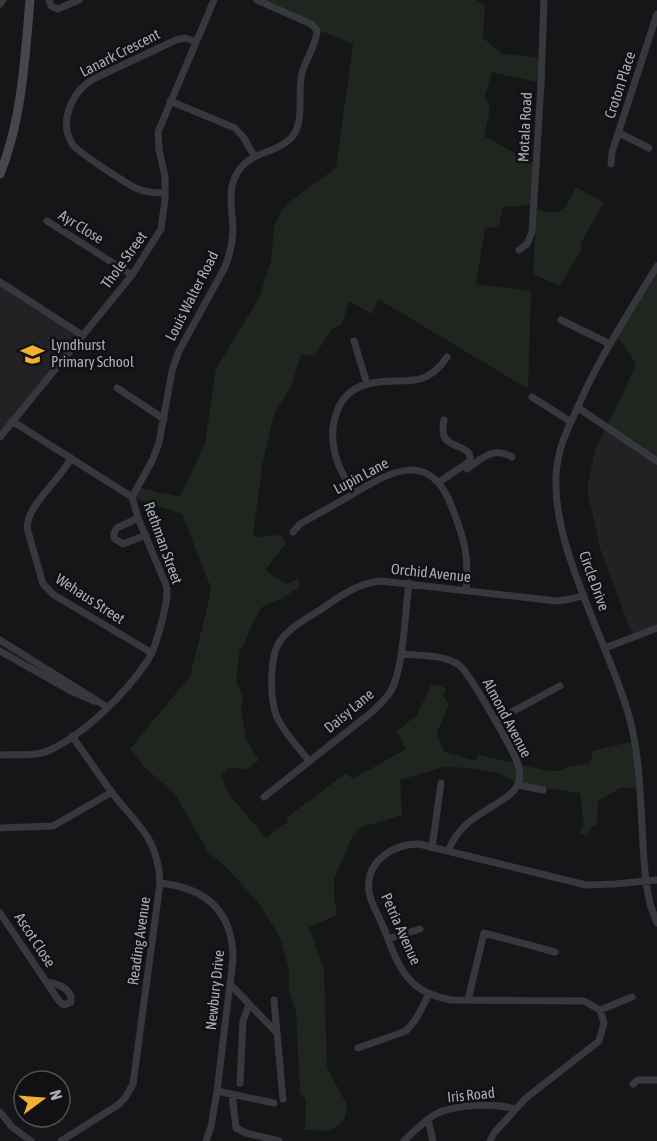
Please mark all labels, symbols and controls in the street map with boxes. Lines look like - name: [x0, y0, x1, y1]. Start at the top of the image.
- street label: Lanark Crescent: [77, 25, 163, 80]
- street label: Croton Place: [601, 49, 638, 120]
- street label: Motala Road: [514, 92, 535, 162]
- street label: Ayr Close: [56, 206, 107, 247]
- street label: Thole Street: [97, 228, 150, 291]
- street label: Louis Walter Road: [162, 248, 221, 343]
- place label: Lyndhurst Primary School: [51, 336, 134, 370]
- school or university icon: Lyndhurst Primary School: [20, 341, 46, 367]
- street label: Lupin Lane: [330, 454, 391, 497]
- street label: Rethman Street: [141, 500, 186, 586]
- street label: Circle Drive: [576, 549, 613, 613]
- street label: Orchid Avenue: [390, 560, 472, 585]
- street label: Wehaus Street: [53, 570, 128, 627]
- street label: Almond Avenue: [479, 675, 535, 760]
- street label: Daisy Lane: [321, 685, 377, 736]
- street label: Petria Avenue: [378, 890, 425, 967]
- street label: Reading Avenue: [124, 895, 153, 986]
- street label: Ascot Close: [12, 909, 59, 970]
- street label: Newbury Drive: [202, 949, 227, 1031]
- north arrow: [12, 1069, 72, 1129]
- street label: Iris Road: [446, 1084, 496, 1105]
- text: N: [46, 1088, 66, 1102]

